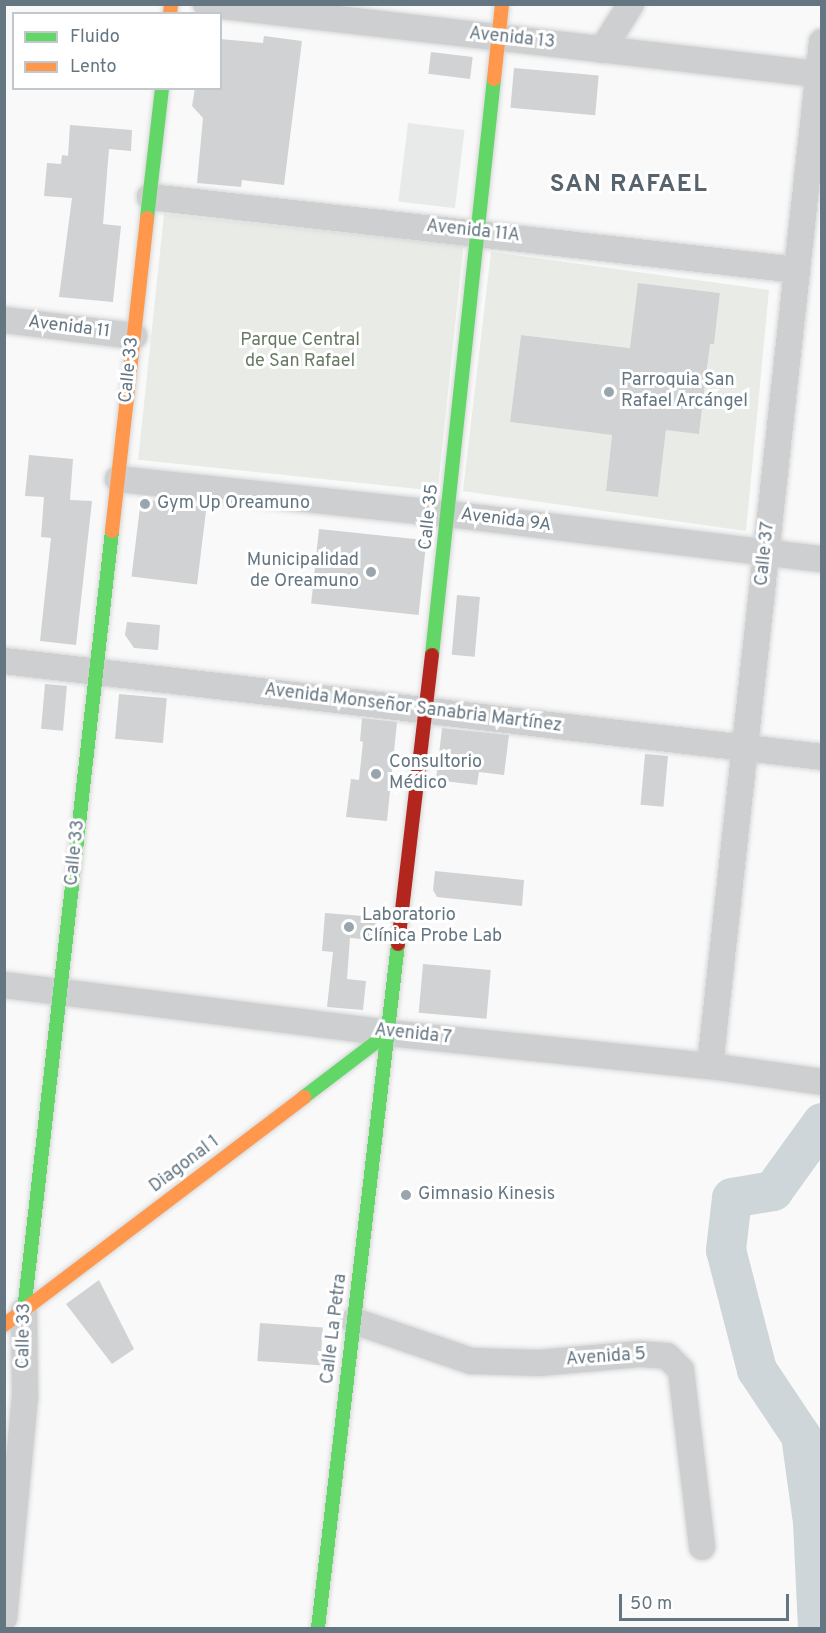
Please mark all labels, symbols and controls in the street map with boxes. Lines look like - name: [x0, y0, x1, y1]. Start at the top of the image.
- legend: [12, 12, 222, 90]
- street label: Avenida 13: [468, 24, 556, 54]
- text: Fluido: [70, 26, 120, 49]
- text: Lento: [70, 56, 116, 79]
- district label: SAN RAFAEL: [550, 172, 708, 200]
- street label: Avenida 11A: [425, 216, 521, 248]
- street label: Avenida 11: [27, 312, 111, 344]
- park label: Parque Central de San Rafael: [240, 331, 360, 374]
- street label: Calle 33: [116, 336, 144, 404]
- place label: Parroquia San Rafael Arcángel: [621, 371, 749, 413]
- marker: Parroquia San Rafael Arcángel: [602, 385, 616, 399]
- street label: Calle 35: [416, 483, 444, 551]
- place label: Gym Up Oreamuno: [157, 493, 310, 515]
- marker: Gym Up Oreamuno: [138, 497, 152, 511]
- street label: Avenida 9A: [459, 505, 553, 537]
- street label: Calle 37: [752, 521, 780, 587]
- place label: Municipalidad de Oreamuno: [247, 551, 359, 594]
- marker: Municipalidad de Oreamuno: [364, 565, 378, 579]
- street label: Avenida Monseñor Sanabria Martínez: [263, 680, 563, 738]
- place label: Consultorio Médico: [389, 753, 482, 795]
- marker: Consultorio Médico: [367, 765, 385, 783]
- street label: Calle 33: [62, 819, 90, 887]
- place label: Laboratorio Clínica Probe Lab: [362, 906, 502, 948]
- marker: Laboratorio Clínica Probe Lab: [340, 918, 358, 936]
- street label: Avenida 7: [373, 1020, 453, 1050]
- street label: Diagonal 1: [146, 1132, 224, 1198]
- place label: Gimnasio Kinesis: [418, 1184, 555, 1206]
- marker: Gimnasio Kinesis: [399, 1188, 413, 1202]
- street label: Calle La Petra: [317, 1272, 353, 1386]
- street label: Calle 33: [14, 1303, 36, 1369]
- street label: Avenida 5: [565, 1344, 647, 1372]
- scale bar: [622, 1582, 792, 1620]
- text: 50 m: [630, 1593, 672, 1616]

